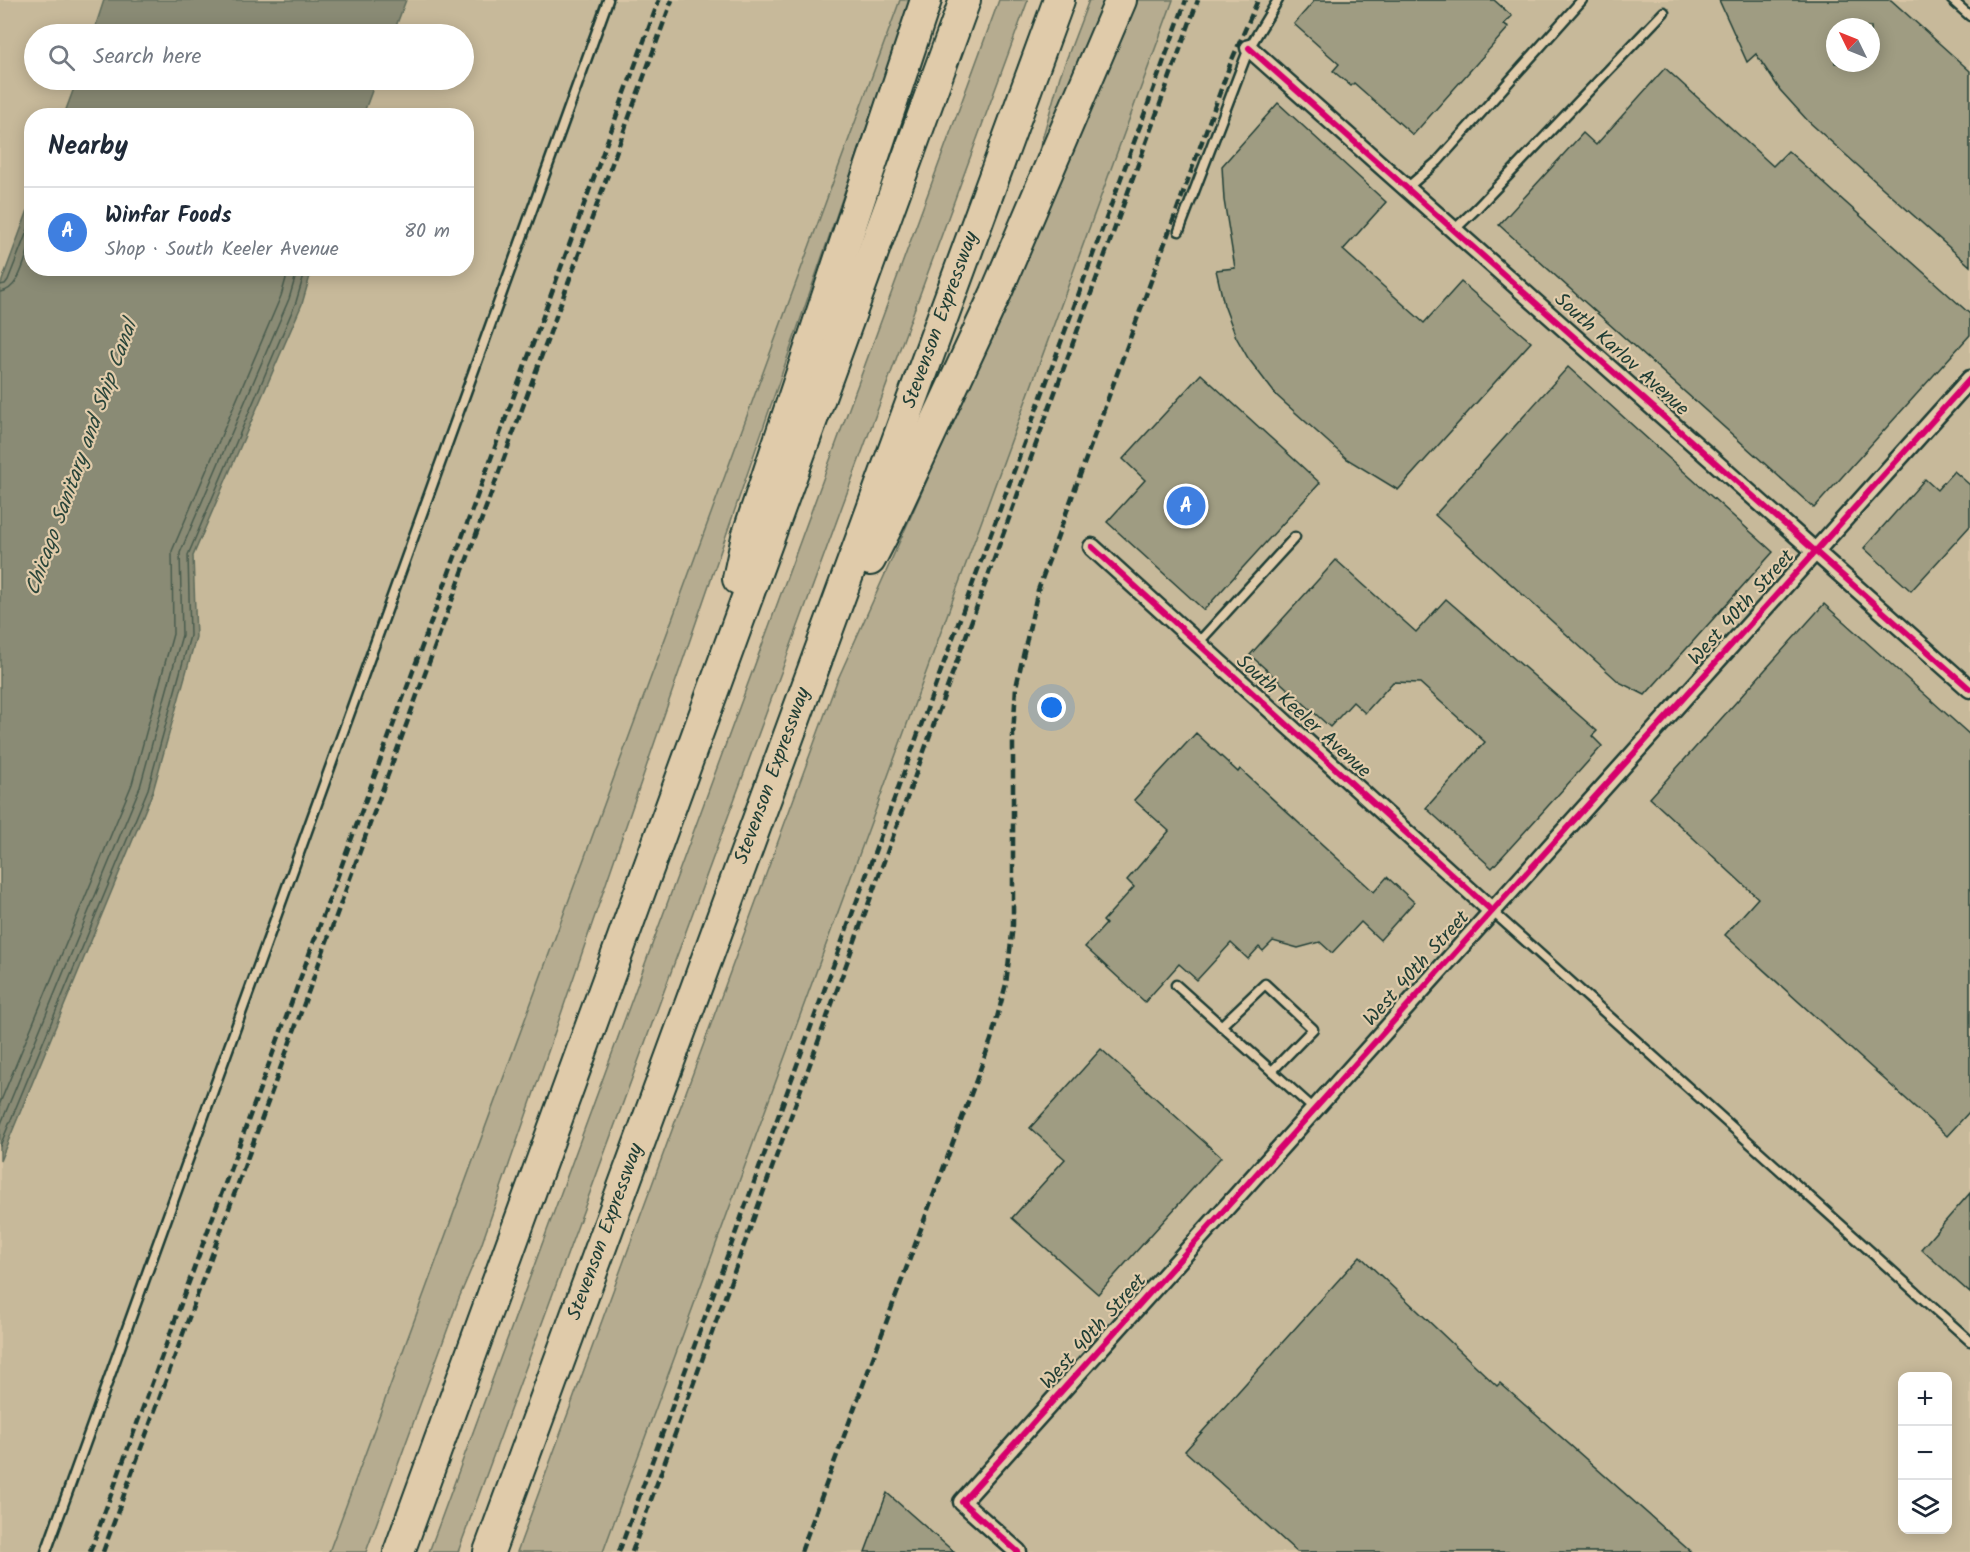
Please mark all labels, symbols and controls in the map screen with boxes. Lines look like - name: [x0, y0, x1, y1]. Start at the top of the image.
- north arrow: [1826, 18, 1880, 72]
- search box: [24, 24, 474, 90]
- text: Search here: [93, 40, 201, 75]
- icon: search: [45, 41, 78, 74]
- text: Nearby: [48, 126, 128, 168]
- text: Winfar Foods: [105, 199, 232, 234]
- text: A: [61, 216, 74, 248]
- text: 80 m: [404, 216, 450, 248]
- street label: Stevenson Expressway: [894, 226, 988, 413]
- text: Shop · South Keeler Avenue: [105, 234, 339, 266]
- street label: South Karlov Avenue: [1546, 285, 1696, 425]
- water label: Chicago Sanitary and Ship Canal: [17, 312, 149, 600]
- pin: A: [1166, 484, 1206, 528]
- street label: West 40th Street: [1681, 542, 1803, 673]
- street label: South Keeler Avenue: [1228, 647, 1378, 787]
- street label: Stevenson Expressway: [726, 682, 820, 869]
- your location: [1037, 693, 1066, 722]
- street label: West 40th Street: [1356, 903, 1478, 1034]
- street label: Stevenson Expressway: [559, 1138, 653, 1325]
- street label: West 40th Street: [1033, 1266, 1155, 1397]
- map controls: [1898, 1372, 1952, 1534]
- button: +: [1898, 1372, 1952, 1426]
- button: −: [1898, 1426, 1952, 1480]
- button: layers: [1898, 1480, 1952, 1534]

